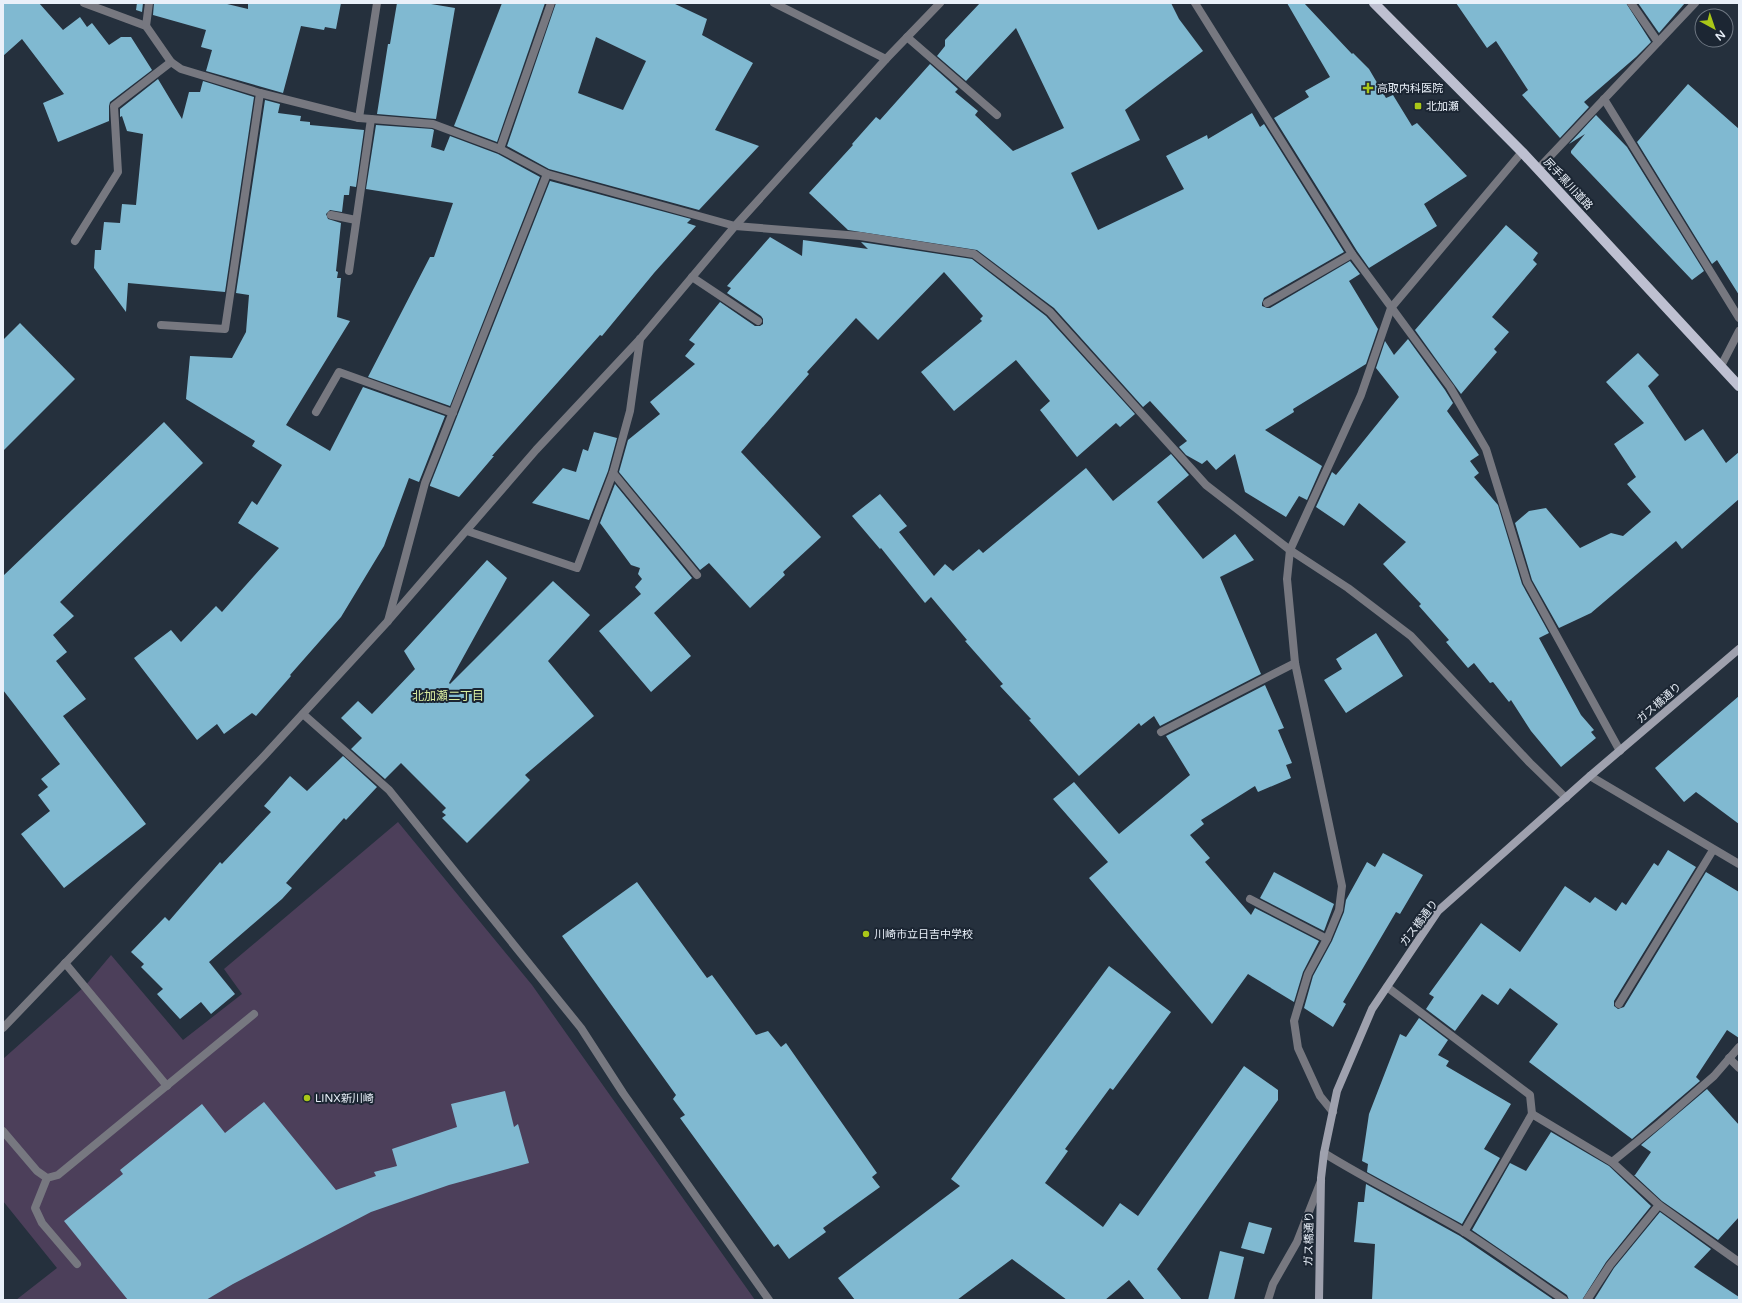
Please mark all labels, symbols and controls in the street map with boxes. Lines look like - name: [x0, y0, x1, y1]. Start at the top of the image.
- north arrow: [1694, 8, 1734, 48]
- text: N: [1713, 27, 1728, 43]
- marker: 高取内科医院: [1362, 82, 1374, 94]
- place label: 高取内科医院: [1377, 82, 1443, 95]
- place label: 北加瀬: [1426, 100, 1459, 113]
- marker: 北加瀬: [1413, 101, 1423, 111]
- street label: 尻手黒川道路: [1541, 155, 1595, 213]
- street label: ガス橋通り: [1634, 680, 1684, 726]
- district label: 北加瀬二丁目: [412, 689, 484, 703]
- street label: ガス橋通り: [1397, 897, 1441, 949]
- place label: 川崎市立日吉中学校: [874, 928, 973, 941]
- marker: 川崎市立日吉中学校: [861, 929, 871, 939]
- place label: LINX新川崎: [315, 1092, 374, 1105]
- marker: LINX新川崎: [302, 1093, 312, 1103]
- street label: ガス橋通り: [1302, 1211, 1316, 1267]

